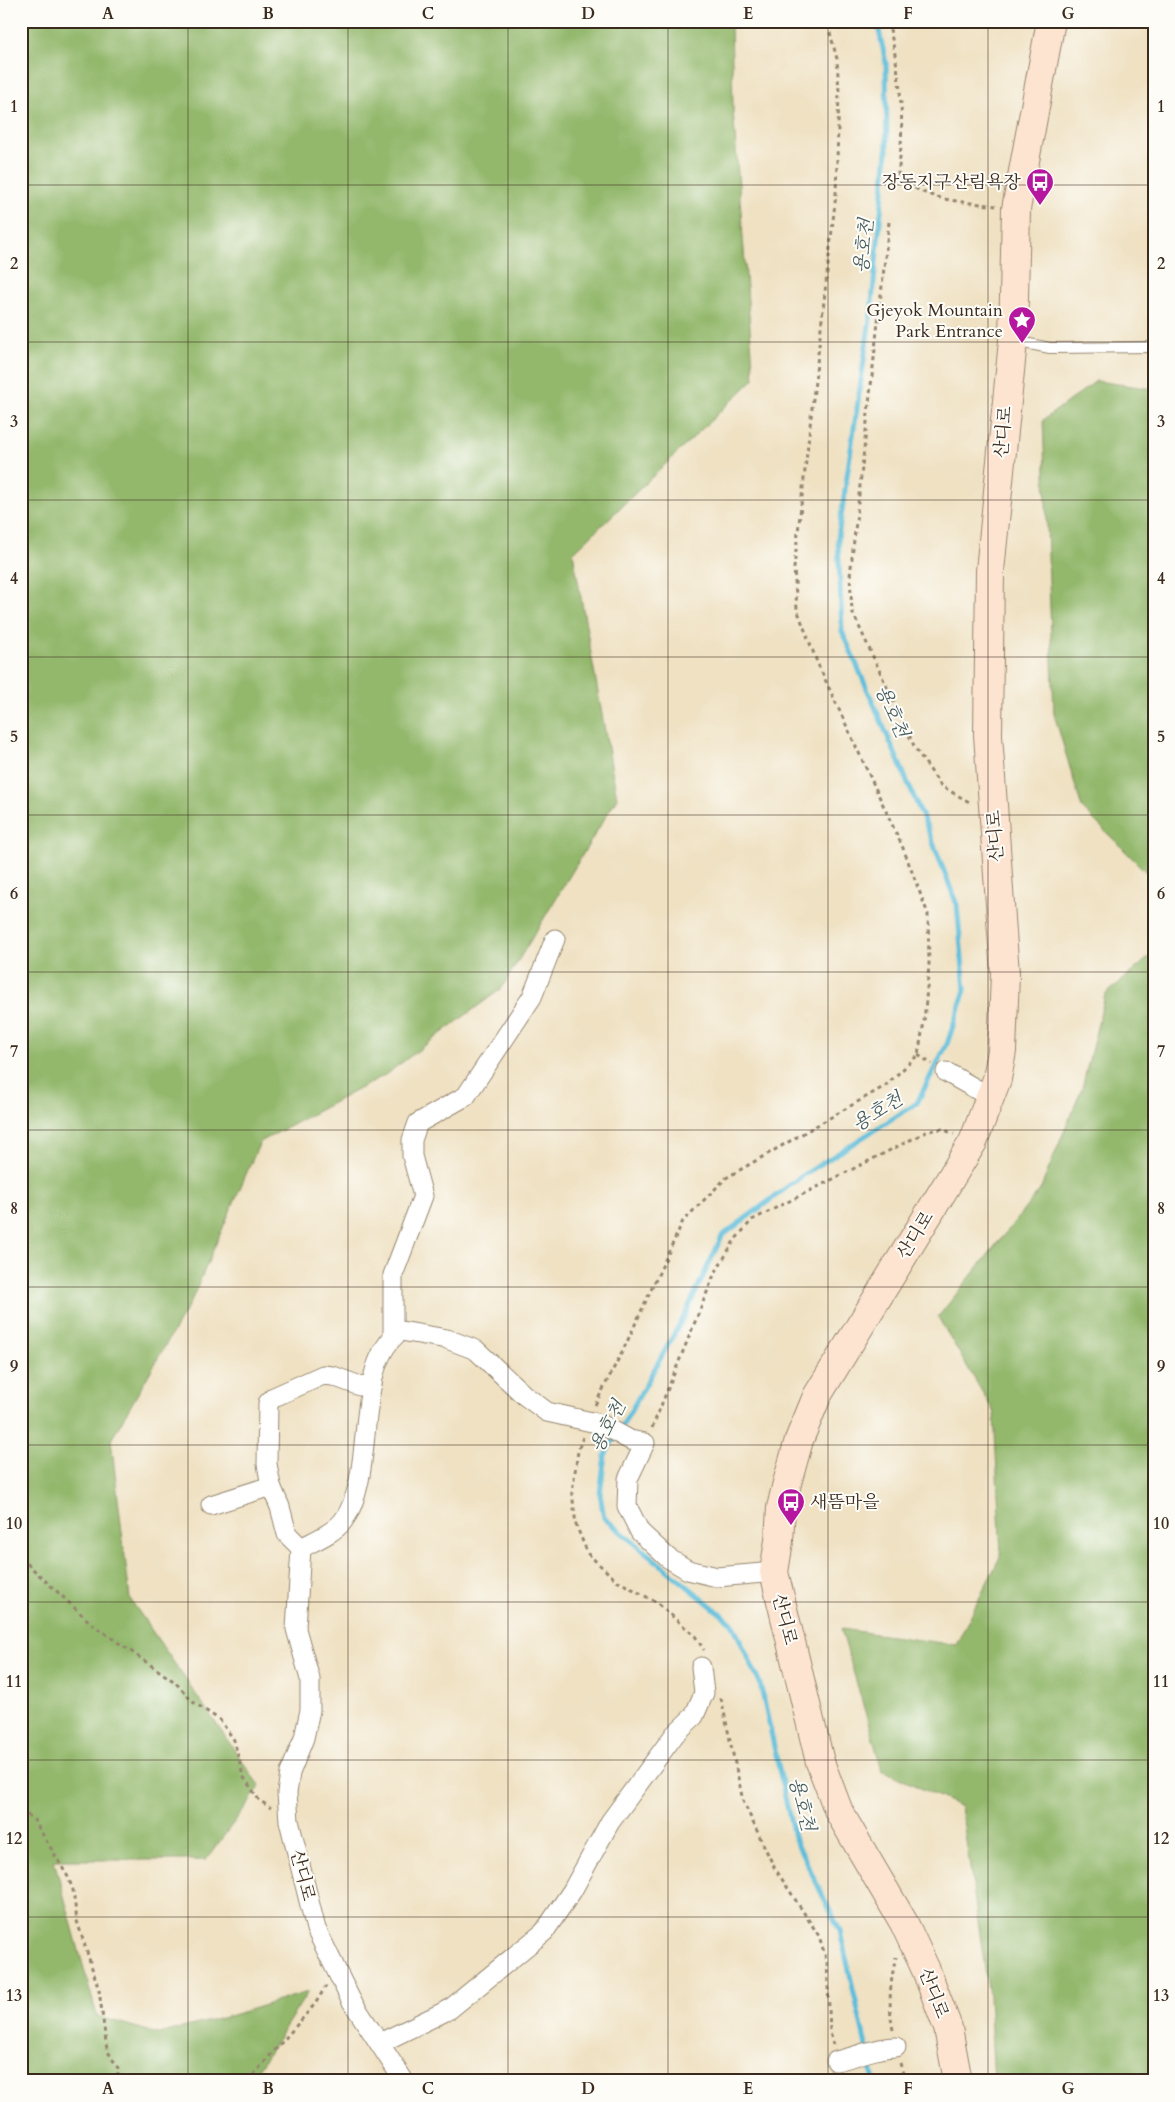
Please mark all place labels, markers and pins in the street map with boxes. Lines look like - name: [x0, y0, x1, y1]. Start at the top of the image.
- bus stop icon: 장동지구산림욕장: [1025, 167, 1055, 206]
- place label: 장동지구산림욕장: [882, 170, 1022, 195]
- place label: Gjeyok Mountain Park Entrance: [866, 298, 1004, 344]
- place icon: Gjeyok Mountain Park Entrance: [1007, 305, 1037, 344]
- bus stop icon: 새뜸마을: [776, 1487, 806, 1526]
- place label: 새뜸마을: [810, 1490, 880, 1515]

